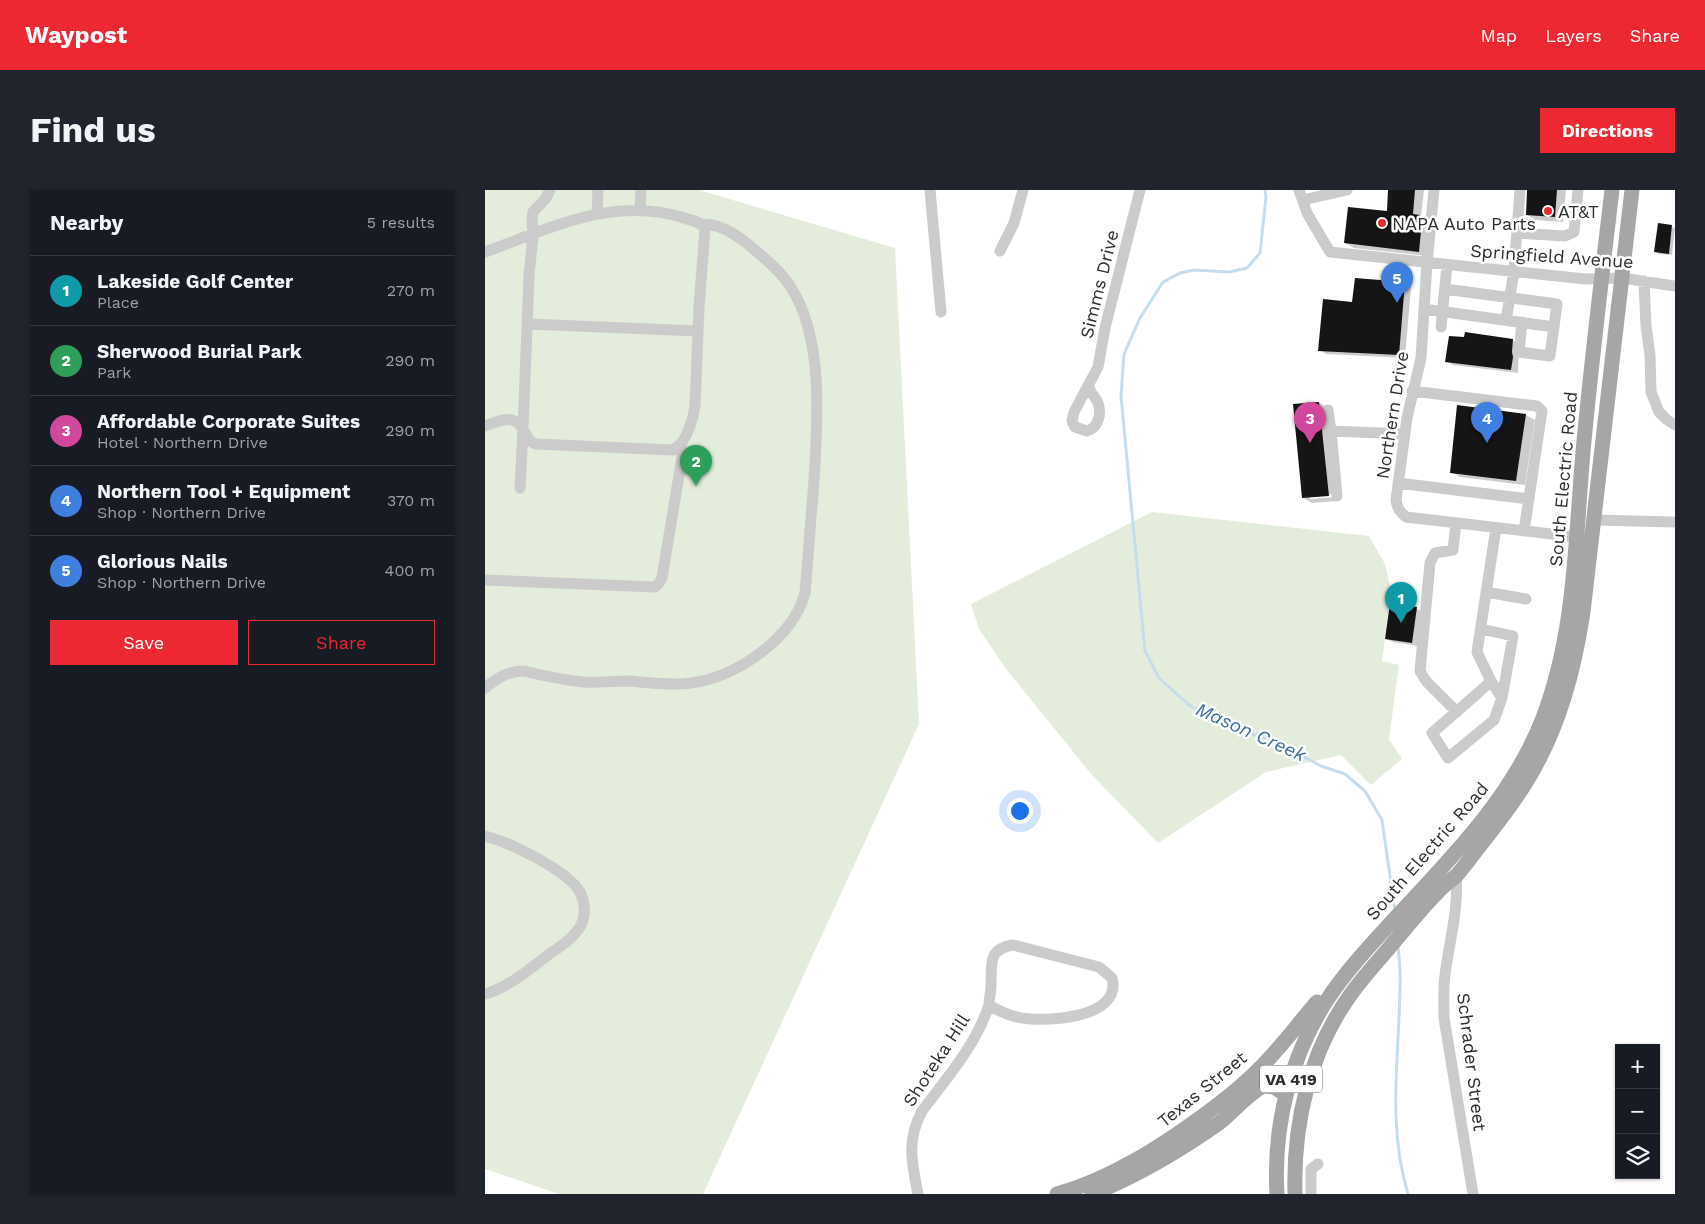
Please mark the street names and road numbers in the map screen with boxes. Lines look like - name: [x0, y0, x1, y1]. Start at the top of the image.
- street label: Simms Drive: [1075, 228, 1123, 340]
- street label: Springfield Avenue: [1470, 240, 1634, 272]
- street label: Northern Drive: [1372, 350, 1412, 480]
- street label: South Electric Road: [1545, 391, 1581, 567]
- street label: South Electric Road: [1361, 778, 1493, 924]
- street label: Schrader Street: [1453, 992, 1491, 1133]
- street label: Shoteka Hill: [898, 1009, 974, 1110]
- street label: Texas Street: [1153, 1046, 1251, 1131]
- road number: VA 419: [1260, 1066, 1322, 1092]

